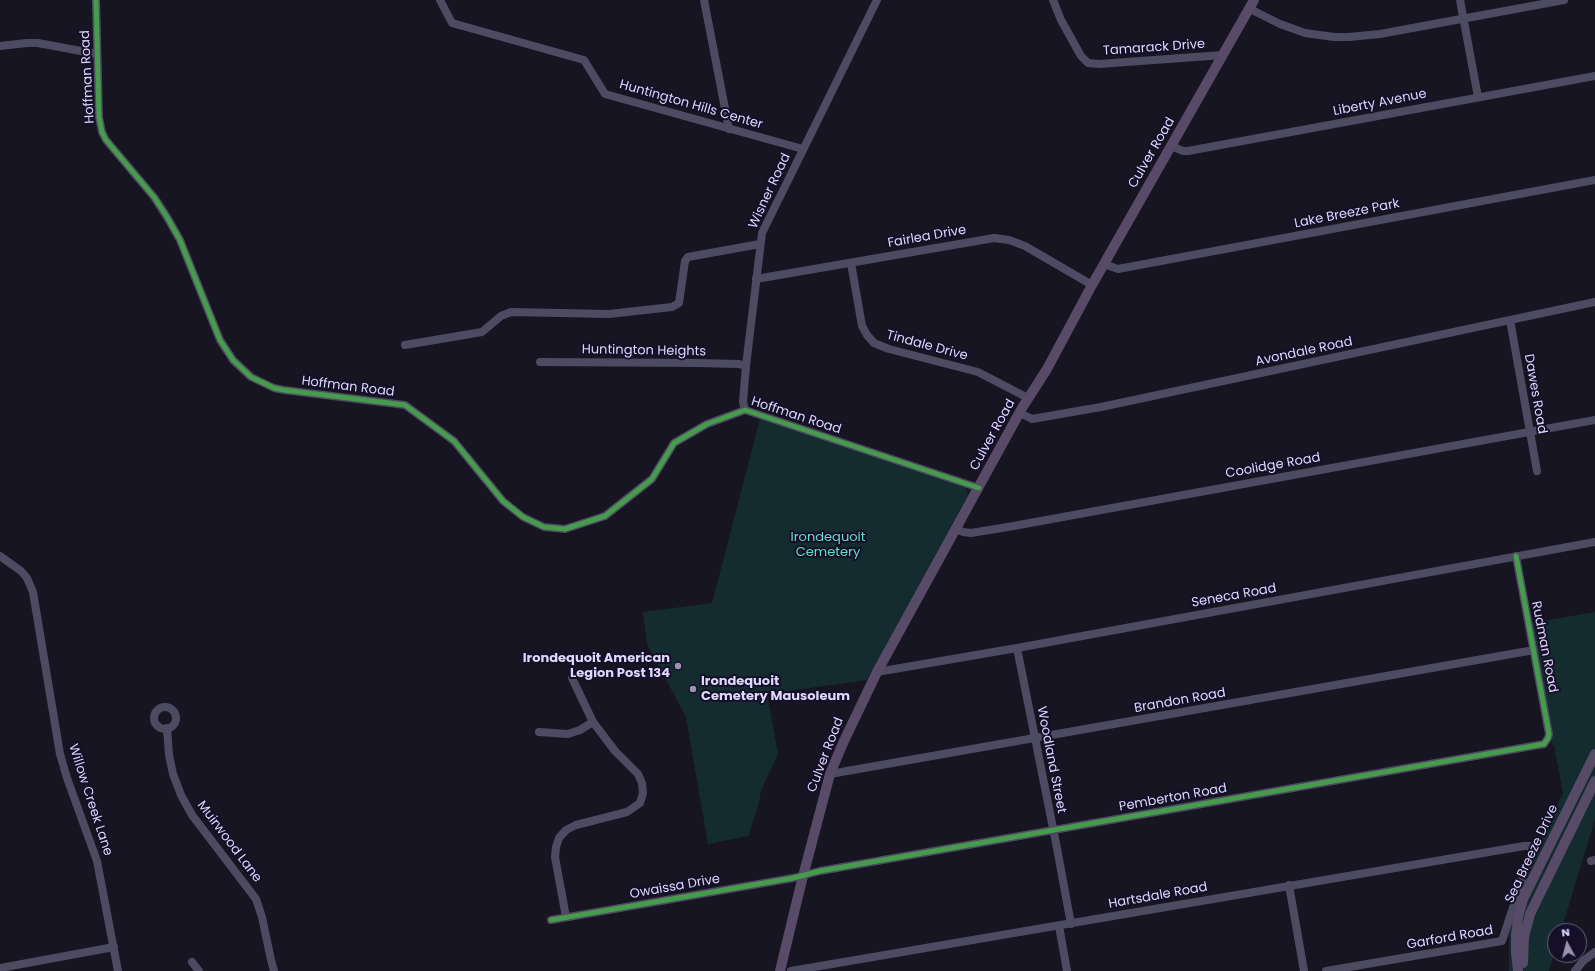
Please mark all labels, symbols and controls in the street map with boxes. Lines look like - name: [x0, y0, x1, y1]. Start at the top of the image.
- street label: Hoffman Road: [78, 30, 98, 124]
- street label: Tamarack Drive: [1102, 37, 1206, 59]
- street label: Huntington Hills Center: [618, 77, 764, 133]
- street label: Liberty Avenue: [1332, 86, 1428, 120]
- street label: Culver Road: [1125, 115, 1179, 191]
- street label: Wisner Road: [746, 151, 794, 231]
- street label: Lake Breeze Park: [1293, 196, 1401, 232]
- street label: Fairlea Drive: [887, 222, 967, 252]
- street label: Tindale Drive: [885, 328, 969, 364]
- street label: Avondale Road: [1254, 334, 1354, 370]
- street label: Huntington Heights: [582, 342, 706, 360]
- street label: Dawes Road: [1520, 353, 1550, 435]
- street label: Hoffman Road: [301, 374, 395, 400]
- street label: Hoffman Road: [749, 394, 843, 438]
- street label: Culver Road: [967, 397, 1019, 473]
- street label: Coolidge Road: [1224, 450, 1322, 482]
- park label: Irondequoit Cemetery: [791, 530, 865, 561]
- street label: Seneca Road: [1190, 581, 1278, 611]
- street label: Rudman Road: [1527, 600, 1561, 694]
- place label: Irondequoit American Legion Post 134: [523, 651, 670, 682]
- marker: Irondequoit American Legion Post 134: [673, 661, 683, 671]
- place label: Irondequoit Cemetery Mausoleum: [701, 674, 850, 705]
- marker: Irondequoit Cemetery Mausoleum: [688, 684, 698, 694]
- street label: Brandon Road: [1133, 685, 1227, 717]
- street label: Woodland Street: [1033, 705, 1069, 815]
- street label: Culver Road: [805, 715, 847, 795]
- street label: Willow Creek Lane: [65, 742, 115, 858]
- street label: Pemberton Road: [1118, 781, 1228, 815]
- street label: Muirwood Lane: [193, 798, 265, 886]
- street label: Sea Breeze Drive: [1502, 802, 1562, 906]
- street label: Owaissa Drive: [629, 871, 721, 903]
- street label: Hartsdale Road: [1107, 880, 1209, 912]
- street label: Garford Road: [1406, 923, 1494, 953]
- north arrow: [1547, 923, 1587, 963]
- text: N: [1561, 924, 1571, 941]

